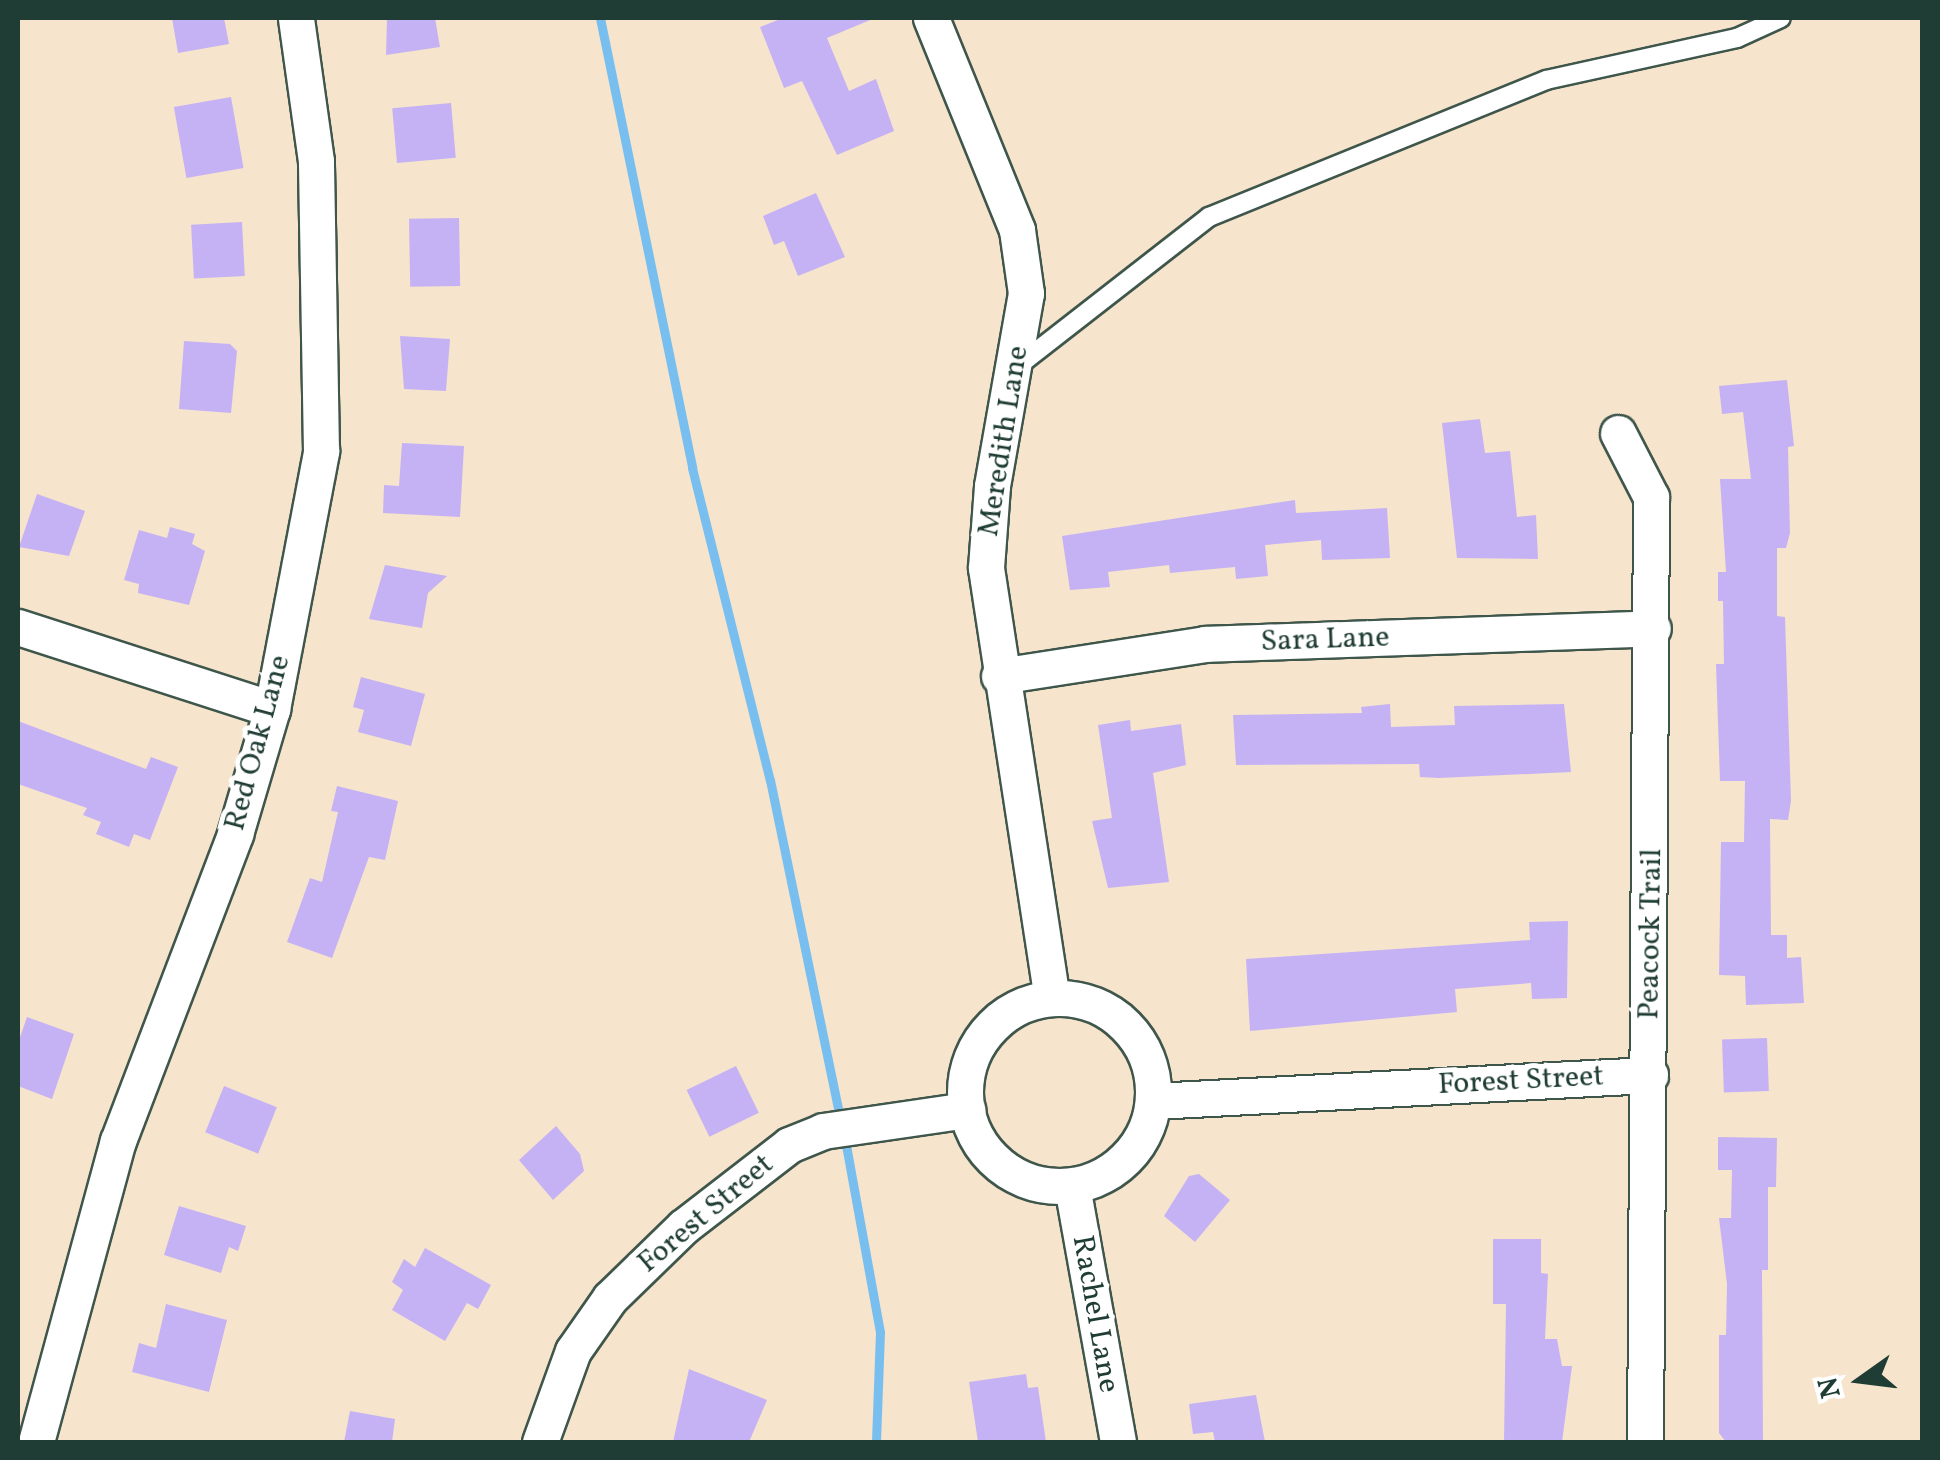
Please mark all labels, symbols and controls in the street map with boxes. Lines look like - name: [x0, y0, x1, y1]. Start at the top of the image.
- street label: Meredith Lane: [971, 343, 1037, 539]
- street label: Sara Lane: [1260, 620, 1390, 660]
- street label: Red Oak Lane: [217, 651, 299, 835]
- street label: Peacock Trail: [1631, 848, 1671, 1020]
- street label: Forest Street: [1437, 1059, 1605, 1103]
- street label: Forest Street: [631, 1147, 781, 1281]
- street label: Rachel Lane: [1063, 1233, 1127, 1395]
- north arrow: [1810, 1330, 1910, 1430]
- text: N: [1809, 1373, 1852, 1402]

